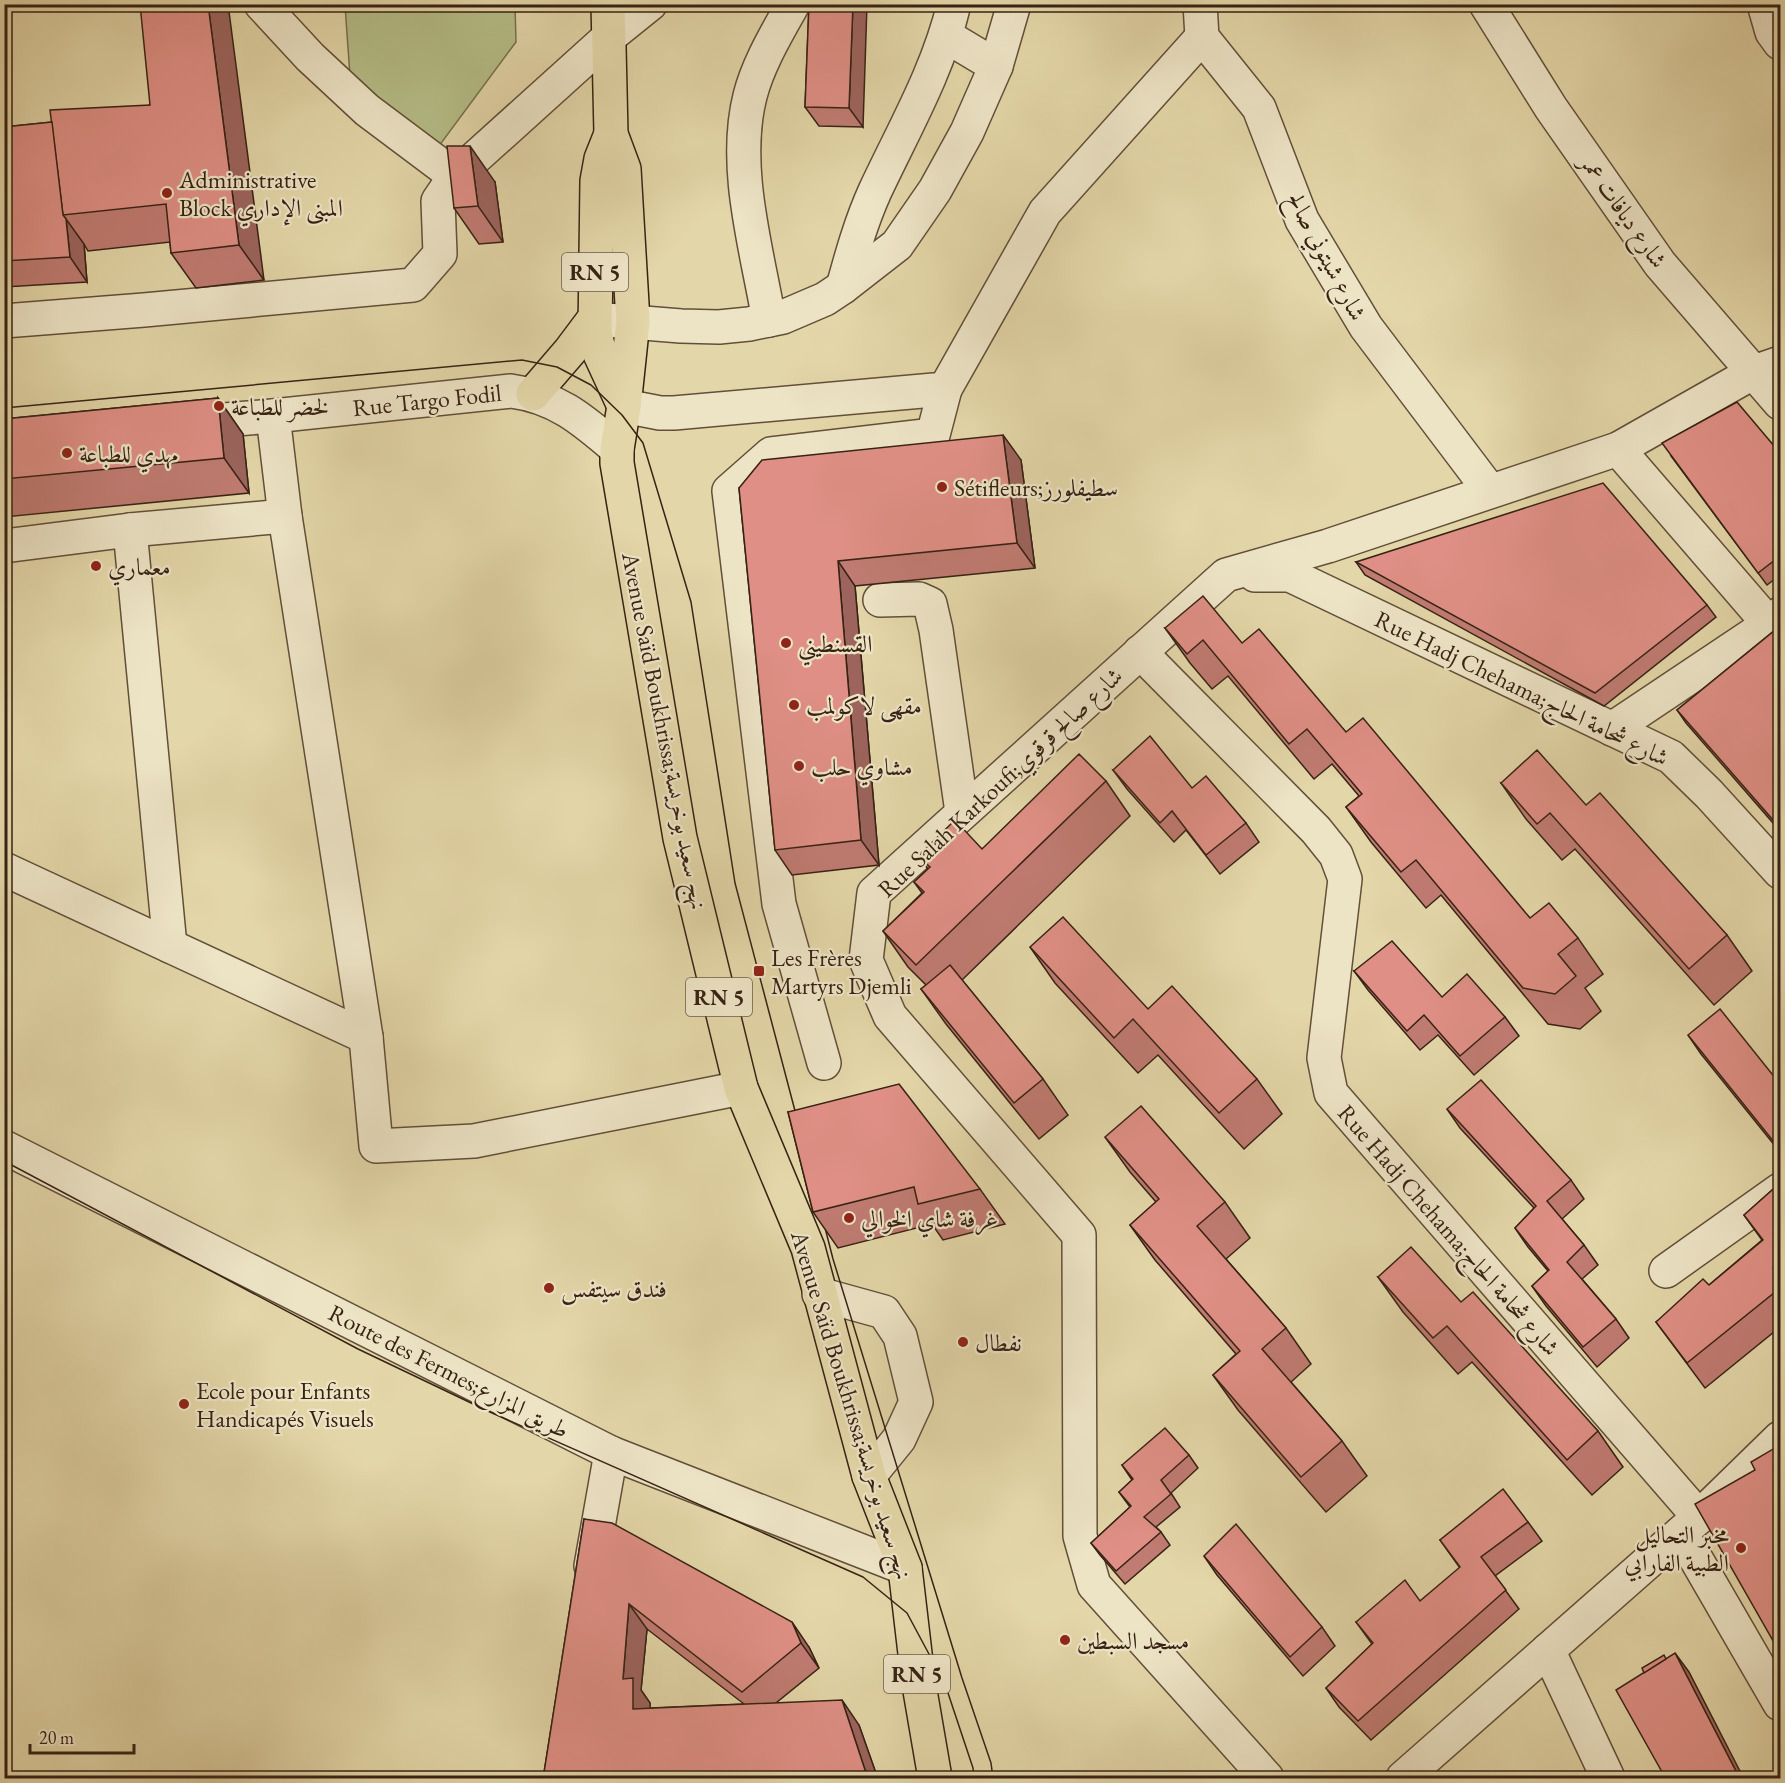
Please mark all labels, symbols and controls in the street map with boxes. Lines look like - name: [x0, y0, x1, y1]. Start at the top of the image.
- street label: شارع ديافات عمر: [1568, 146, 1675, 277]
- place label: Administrative Block المبنى الإداري: [178, 164, 343, 227]
- marker: Administrative Block المبنى الإداري: [160, 186, 174, 200]
- street label: شارع شيتوني صالح: [1276, 186, 1374, 328]
- road number: RN 5: [562, 253, 628, 291]
- street label: Rue Targo Fodil: [351, 377, 503, 423]
- place label: لخضر للطباعة: [231, 391, 329, 423]
- marker: لخضر للطباعة: [212, 399, 226, 413]
- place label: مهدي للطباعة: [79, 438, 178, 473]
- marker: مهدي للطباعة: [60, 446, 74, 460]
- place label: Sétifleurs;سطيفلورز: [954, 472, 1118, 503]
- marker: Sétifleurs;سطيفلورز: [935, 480, 949, 494]
- street label: Avenue Saïd Boukhrissa;نهج سعيد بوخريسة: [609, 549, 715, 913]
- place label: معماري: [108, 551, 171, 586]
- marker: معماري: [89, 559, 103, 573]
- street label: Rue Hadj Chehama;شارع شحامة الحاج: [1367, 603, 1674, 778]
- place label: القسنطيني: [798, 628, 873, 666]
- marker: القسنطيني: [779, 636, 793, 650]
- street label: Rue Salah Karkoufi;شارع صالح قرقوي: [871, 660, 1132, 907]
- place label: مقهى لاكولمب: [806, 690, 922, 723]
- marker: مقهى لاكولمب: [787, 698, 801, 712]
- place label: مشاوي حلب: [811, 751, 913, 786]
- marker: مشاوي حلب: [792, 759, 806, 773]
- place label: Les Frères Martyrs Djemli: [771, 942, 912, 1001]
- marker: Les Frères Martyrs Djemli: [752, 964, 766, 978]
- road number: RN 5: [686, 978, 752, 1016]
- street label: Rue Hadj Chehama;شارع شحامة الحاج: [1327, 1098, 1567, 1366]
- place label: غرفة شاي الخوالي: [861, 1203, 998, 1238]
- marker: غرفة شاي الخوالي: [842, 1211, 856, 1225]
- street label: Avenue Saïd Boukhrissa;نهج سعيد بوخريسة: [778, 1226, 920, 1585]
- place label: فندق سيتفس: [561, 1273, 667, 1305]
- marker: فندق سيتفس: [542, 1281, 556, 1295]
- street label: Route des Fermes;طريق المزارع: [321, 1297, 575, 1450]
- place label: نفطال: [975, 1327, 1022, 1358]
- marker: نفطال: [956, 1335, 970, 1349]
- place label: Ecole pour Enfants Handicapés Visuels: [196, 1375, 374, 1434]
- marker: Ecole pour Enfants Handicapés Visuels: [177, 1397, 191, 1411]
- place label: مخبر التحاليل الطبية الفارابي: [1624, 1519, 1729, 1582]
- marker: مخبر التحاليل الطبية الفارابي: [1734, 1541, 1748, 1555]
- place label: مسجد السبطين: [1077, 1625, 1189, 1656]
- marker: مسجد السبطين: [1058, 1633, 1072, 1647]
- road number: RN 5: [884, 1655, 950, 1693]
- scale bar: [30, 1717, 134, 1755]
- text: 20 m: [39, 1726, 74, 1749]

